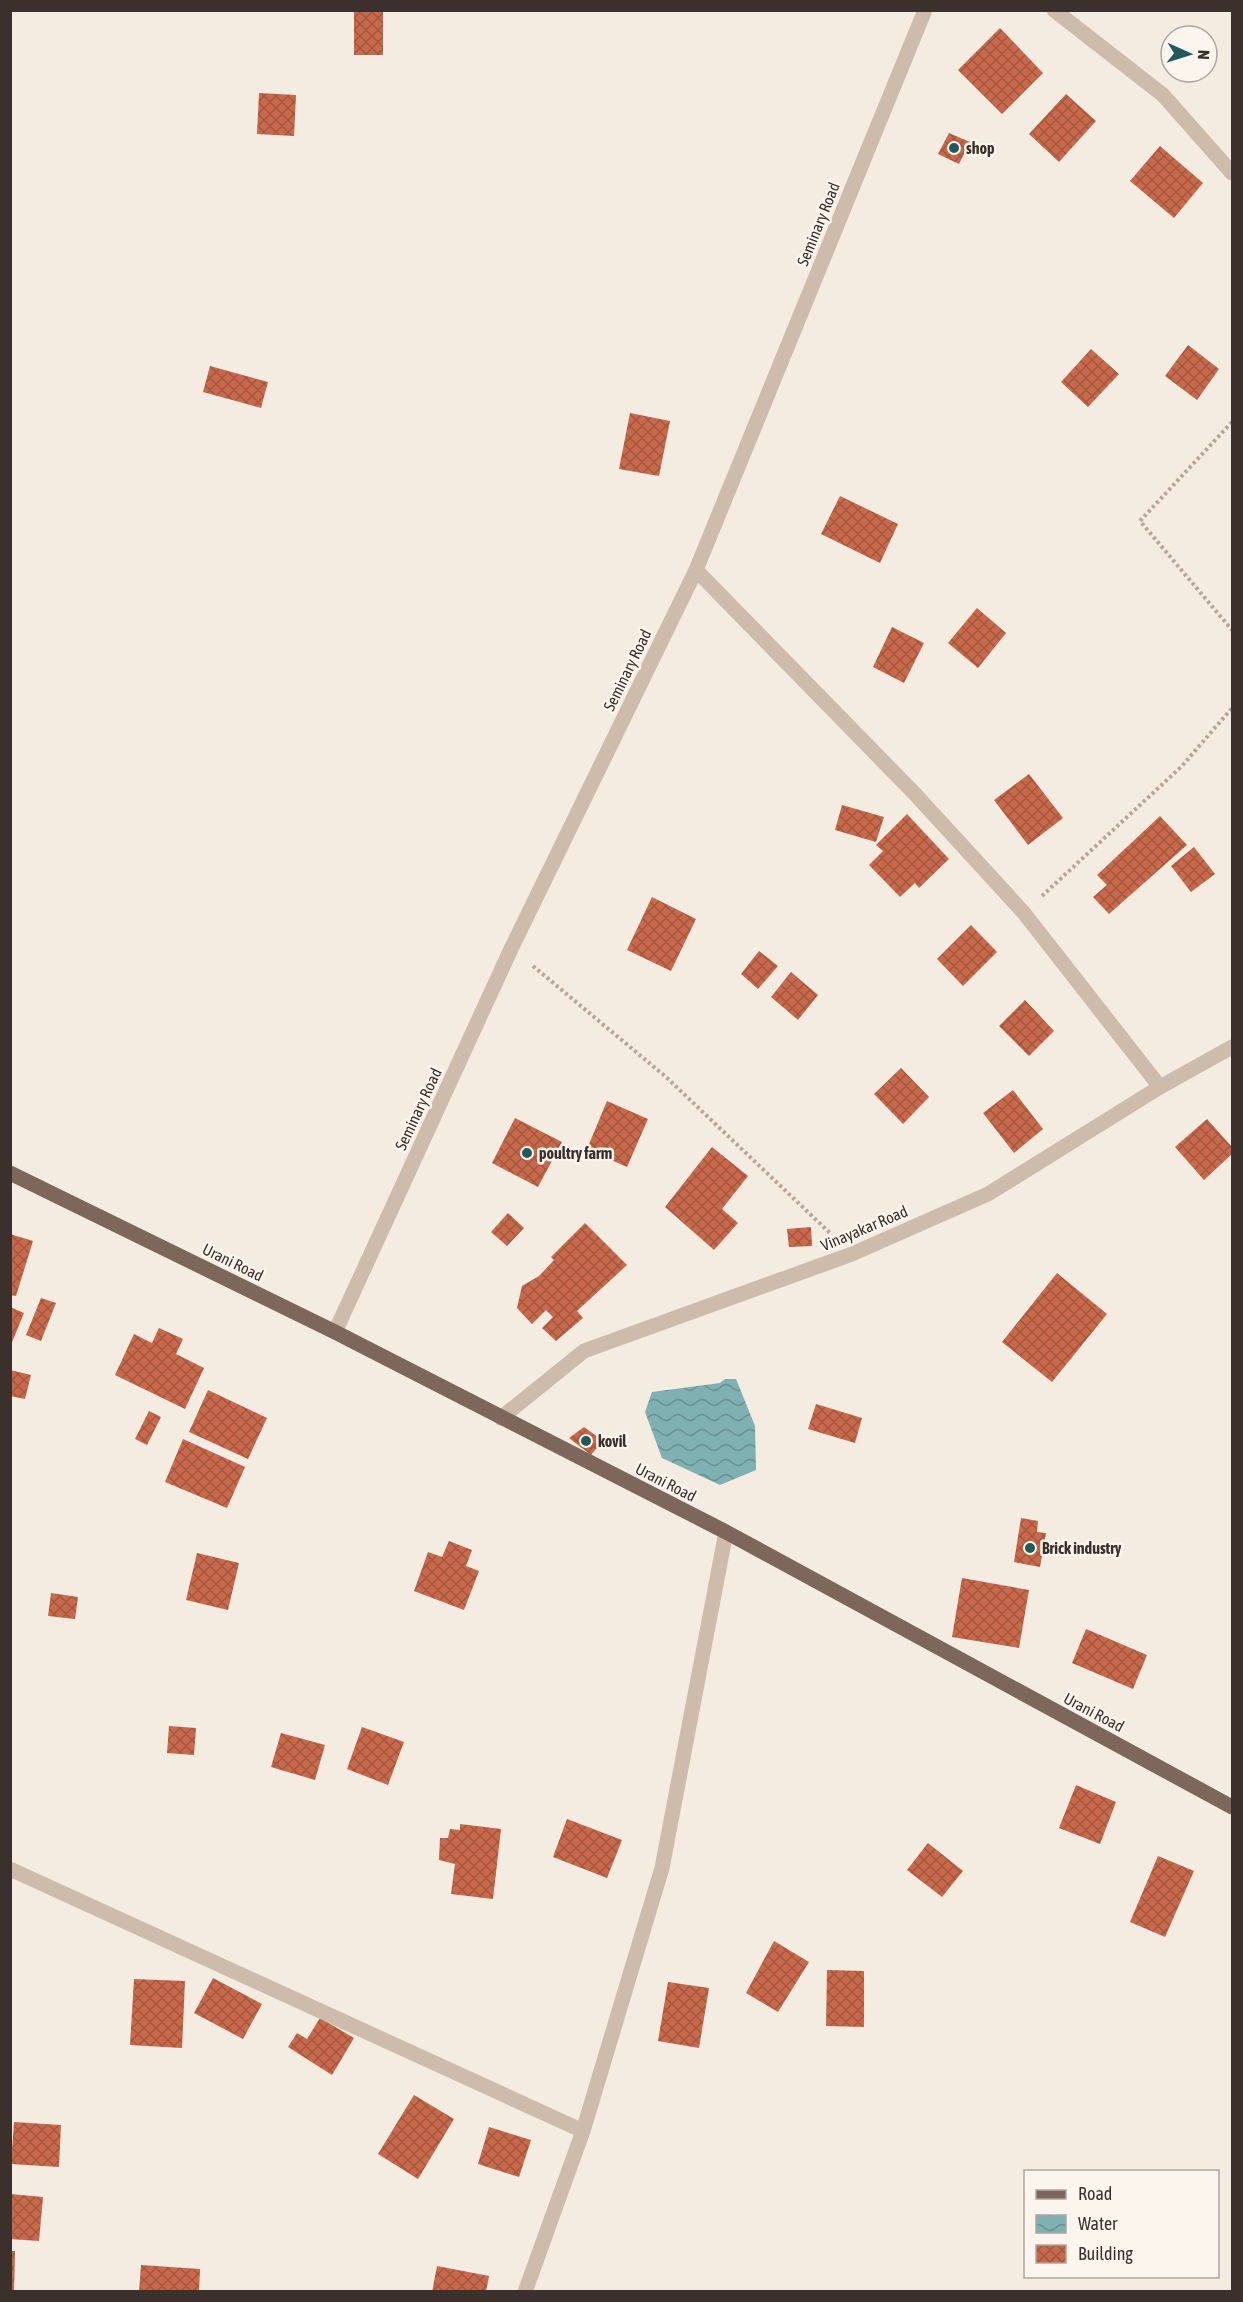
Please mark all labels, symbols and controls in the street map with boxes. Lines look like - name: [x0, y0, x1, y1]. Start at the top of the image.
- north arrow: [1159, 24, 1219, 84]
- text: N: [1195, 50, 1213, 60]
- place label: shop: [966, 139, 995, 157]
- marker: shop: [947, 141, 961, 155]
- street label: Seminary Road: [793, 180, 844, 269]
- street label: Seminary Road: [600, 626, 655, 714]
- street label: Seminary Road: [391, 1065, 446, 1153]
- place label: poultry farm: [539, 1144, 612, 1162]
- marker: poultry farm: [520, 1146, 534, 1160]
- street label: Vinayakar Road: [818, 1202, 910, 1255]
- street label: Urani Road: [200, 1240, 266, 1284]
- place label: kovil: [598, 1432, 627, 1450]
- marker: kovil: [579, 1434, 593, 1448]
- street label: Urani Road: [633, 1459, 699, 1505]
- place label: Brick industry: [1042, 1539, 1122, 1557]
- marker: Brick industry: [1023, 1541, 1037, 1555]
- street label: Urani Road: [1061, 1689, 1127, 1735]
- legend: [1024, 2170, 1219, 2278]
- text: Road: [1078, 2183, 1112, 2204]
- text: Water: [1078, 2213, 1118, 2234]
- text: Building: [1078, 2243, 1133, 2264]

